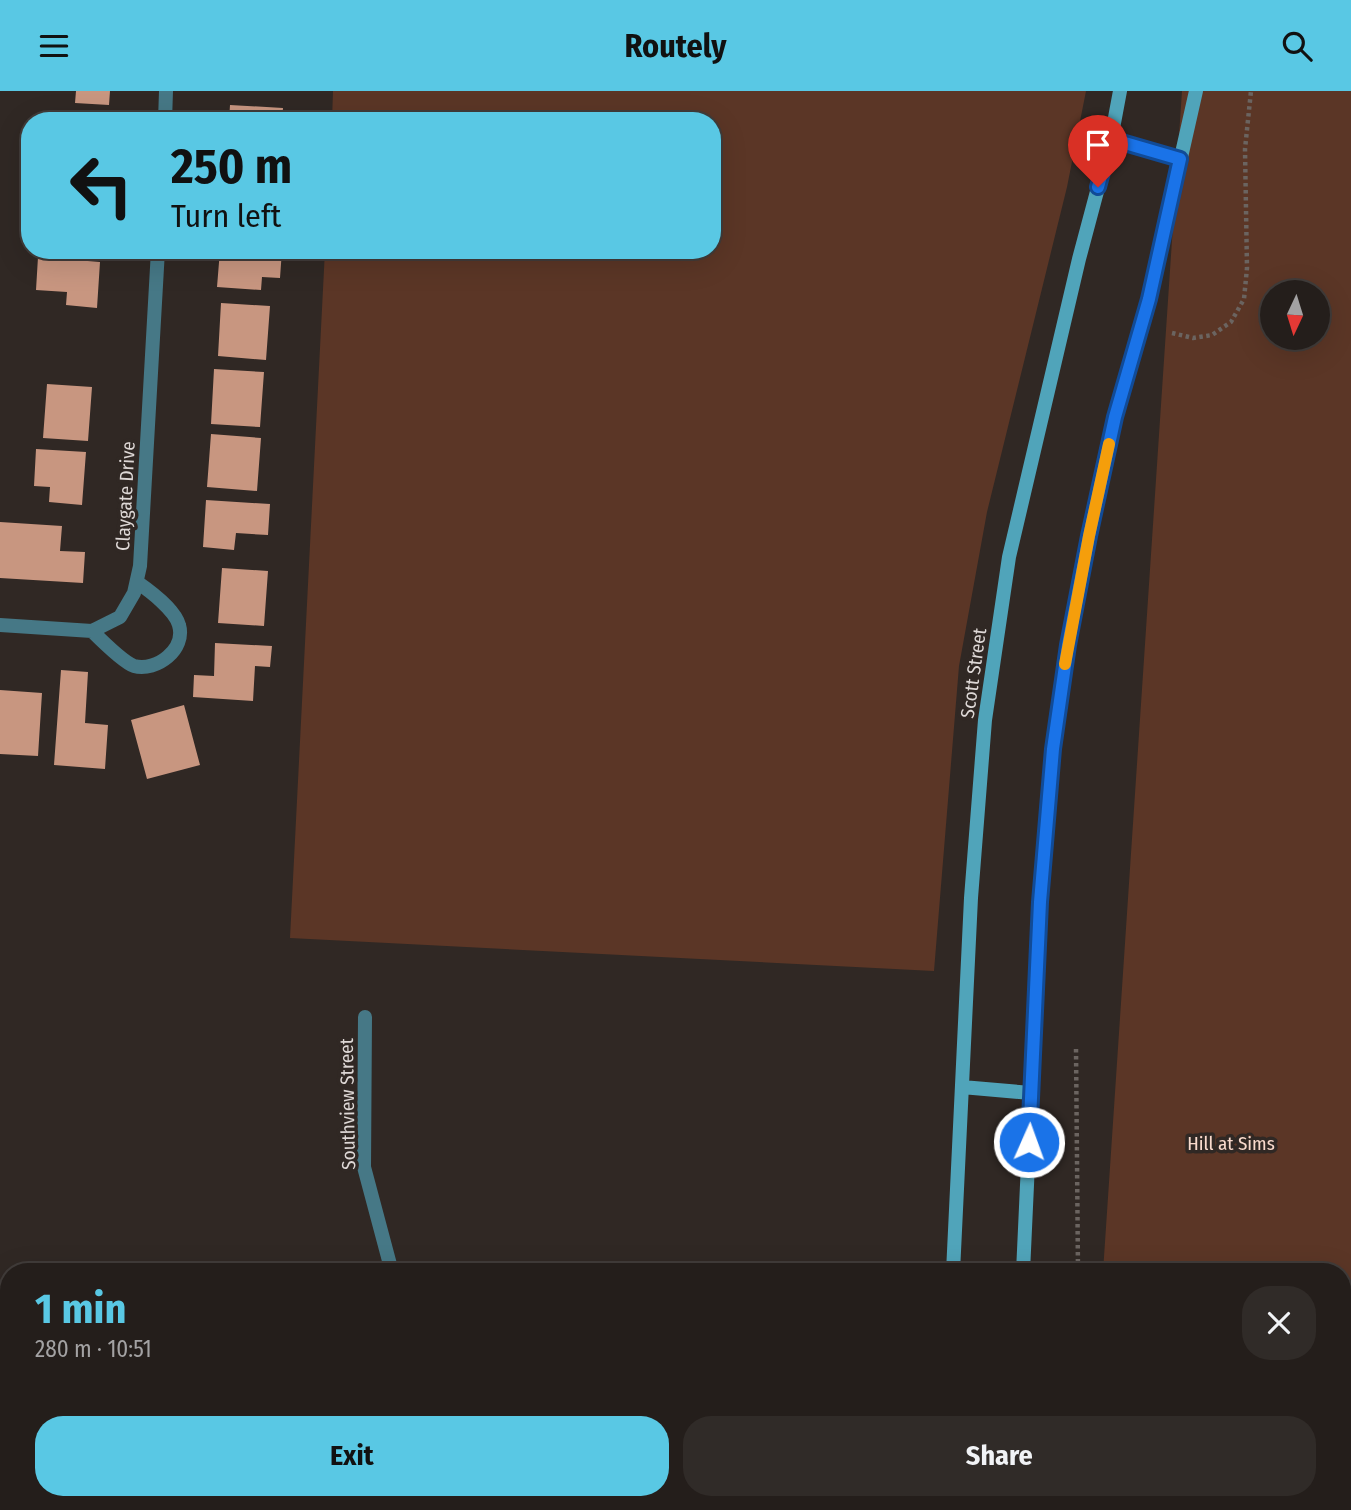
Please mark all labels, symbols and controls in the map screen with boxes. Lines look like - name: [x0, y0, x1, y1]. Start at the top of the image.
- icon: menu: [35, 27, 73, 65]
- text: Routely: [625, 27, 726, 65]
- icon: search: [1278, 27, 1316, 65]
- pin: [1068, 115, 1128, 187]
- icon: arrive: [1079, 126, 1117, 164]
- text: 250 m: [171, 137, 292, 196]
- icon: left: [56, 140, 147, 231]
- text: Turn left: [171, 197, 281, 235]
- north arrow: [1260, 280, 1330, 350]
- map controls: [1260, 280, 1330, 350]
- street label: Claygate Drive: [111, 441, 140, 551]
- street label: Scott Street: [956, 626, 991, 720]
- street label: Southview Street: [335, 1037, 360, 1170]
- position arrow: [992, 1105, 1066, 1179]
- park label: Hill at Sims: [1187, 1132, 1275, 1155]
- text: 1 min: [35, 1284, 126, 1334]
- button: close: [1242, 1286, 1316, 1360]
- text: 280 m · 10:51: [35, 1335, 152, 1363]
- button: Exit: [35, 1416, 669, 1496]
- button: Share: [683, 1416, 1316, 1496]

